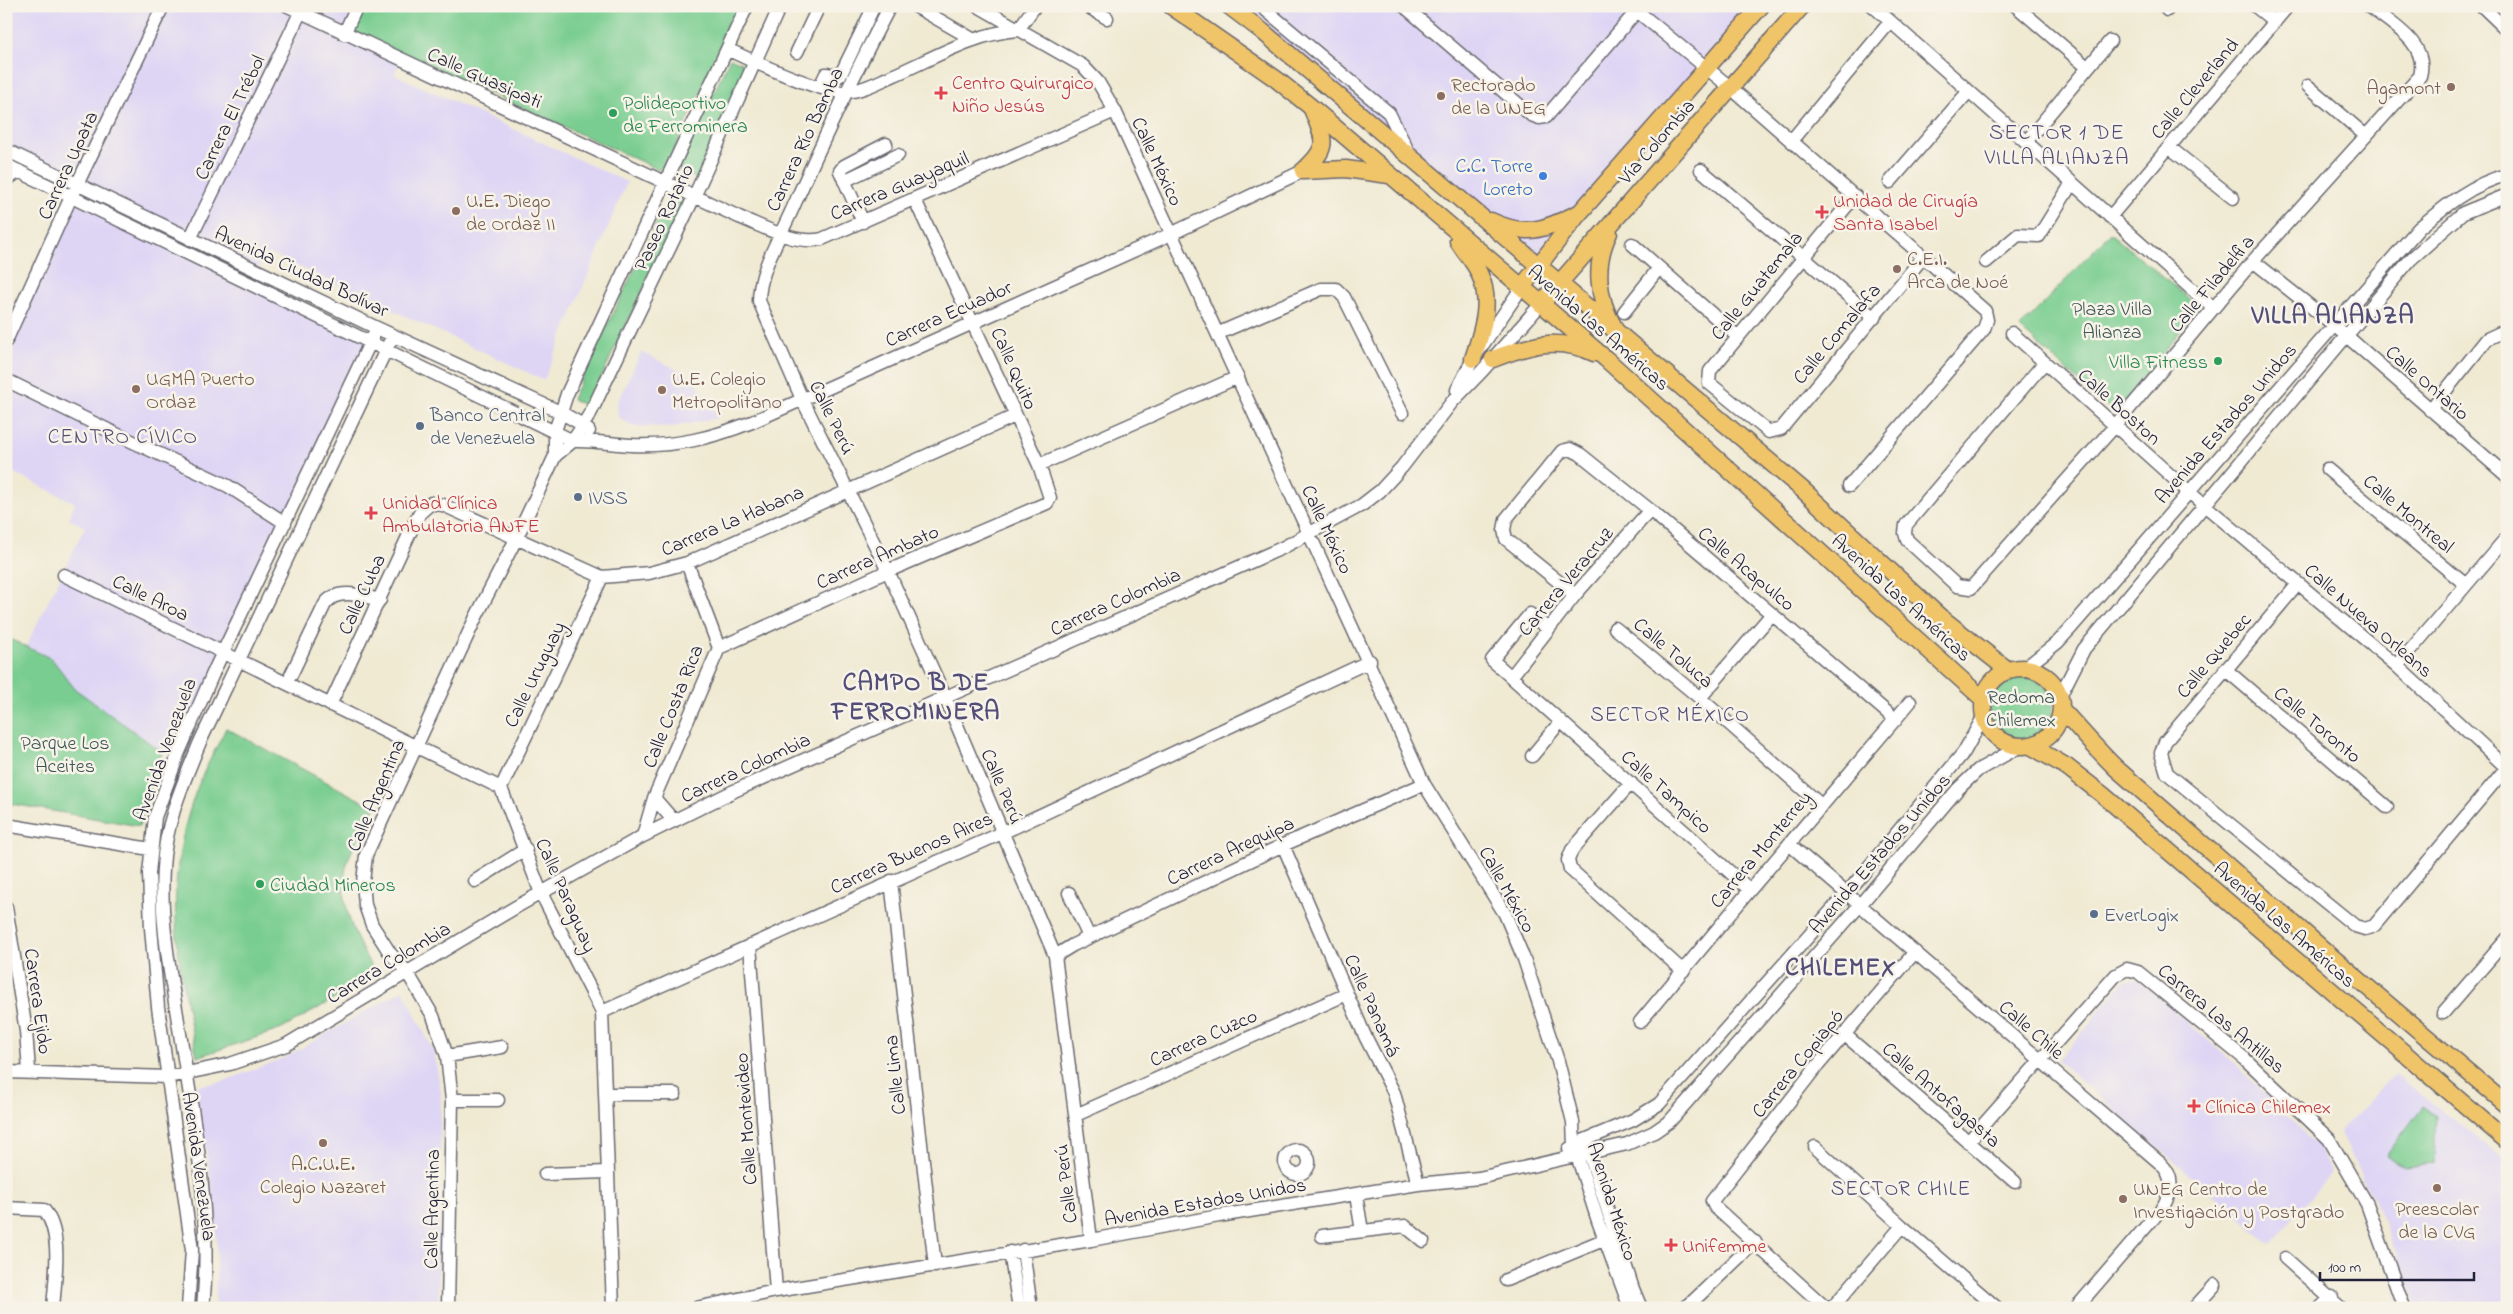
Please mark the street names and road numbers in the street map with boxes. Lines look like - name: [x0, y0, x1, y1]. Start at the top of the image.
- street label: Calle Cleverland: [2145, 33, 2247, 147]
- street label: Calle Guasipati: [422, 41, 546, 118]
- street label: Carrera El Trébol: [188, 51, 274, 186]
- street label: Carrera Río Bamba: [760, 63, 852, 217]
- street label: Vía Colombia: [1612, 94, 1703, 192]
- street label: Carrera Upata: [31, 107, 107, 225]
- street label: Calle México: [1122, 113, 1189, 211]
- street label: Carrera Guayaquil: [826, 145, 974, 230]
- street label: Paseo Rotario: [628, 160, 703, 276]
- street label: Avenida Ciudad Bolívar: [209, 220, 394, 327]
- street label: Calle Guatemala: [1705, 226, 1811, 348]
- street label: Calle Filadelfia: [2163, 229, 2263, 340]
- street label: Avenida Las Américas: [1520, 259, 1675, 399]
- street label: Carrera Ecuador: [881, 274, 1018, 356]
- street label: Calle Comalafa: [1787, 278, 1889, 392]
- street label: Calle Quito: [982, 323, 1044, 415]
- street label: Avenida Estados Unidos: [2149, 338, 2305, 511]
- street label: Calle Ontario: [2378, 339, 2475, 429]
- street label: Calle Boston: [2070, 362, 2167, 453]
- street label: Calle Perú: [800, 376, 861, 460]
- street label: Calle Montreal: [2356, 468, 2459, 562]
- street label: Carrera La Habana: [657, 479, 809, 565]
- street label: Calle México: [1292, 481, 1359, 579]
- street label: Carrera Ambato: [812, 518, 944, 598]
- street label: Calle Acapulco: [1690, 520, 1800, 619]
- street label: Carrera Veracruz: [1512, 521, 1622, 644]
- street label: Avenida Las Américas: [1824, 528, 1977, 670]
- street label: Calle Cuba: [332, 550, 395, 640]
- street label: Calle Nueva Orleans: [2297, 558, 2438, 686]
- street label: Carrera Colombia: [1046, 562, 1186, 645]
- street label: Calle Aroa: [107, 568, 193, 630]
- street label: Calle Quebec: [2170, 607, 2260, 706]
- street label: Calle Toluca: [1626, 612, 1719, 696]
- street label: Calle Uruguay: [498, 617, 575, 734]
- street label: Calle Costa Rica: [636, 641, 712, 773]
- street label: Avenida Venezuela: [127, 674, 206, 825]
- street label: Calle Toronto: [2266, 680, 2367, 771]
- street label: Carrera Colombia: [676, 727, 816, 812]
- street label: Calle Argentina: [341, 735, 415, 857]
- street label: Calle Tampico: [1613, 744, 1717, 842]
- street label: Calle Perú: [972, 745, 1030, 829]
- street label: Avenida Estados Unidos: [1803, 768, 1959, 941]
- street label: Carrera Monterrey: [1704, 785, 1820, 916]
- street label: Carrera Buenos Aires: [826, 805, 998, 903]
- street label: Carrera Arequipa: [1163, 810, 1300, 894]
- street label: Calle Paraguay: [526, 834, 603, 958]
- street label: Calle México: [1470, 841, 1542, 939]
- street label: Avenida Las Américas: [2206, 856, 2361, 996]
- street label: Carrera Colombia: [322, 916, 457, 1013]
- street label: Carrera Ejido: [15, 947, 58, 1056]
- street label: Calle Panamá: [1335, 950, 1406, 1062]
- street label: Carrera Las Antillas: [2150, 958, 2291, 1082]
- street label: Calle Chile: [1991, 994, 2070, 1068]
- street label: Carrera Cuzco: [1146, 1003, 1263, 1076]
- street label: Carrera Copiapó: [1746, 1004, 1852, 1125]
- street label: Calle Lima: [878, 1034, 915, 1116]
- street label: Calle Antofagasta: [1874, 1036, 2006, 1157]
- street label: Calle Montevideo: [728, 1052, 767, 1186]
- street label: Avenida Venezuela: [173, 1090, 222, 1243]
- street label: Avenida México: [1578, 1139, 1643, 1265]
- street label: Calle Perú: [1048, 1143, 1087, 1225]
- street label: Calle Argentina: [418, 1149, 450, 1269]
- street label: Avenida Estados Unidos: [1102, 1171, 1309, 1236]

